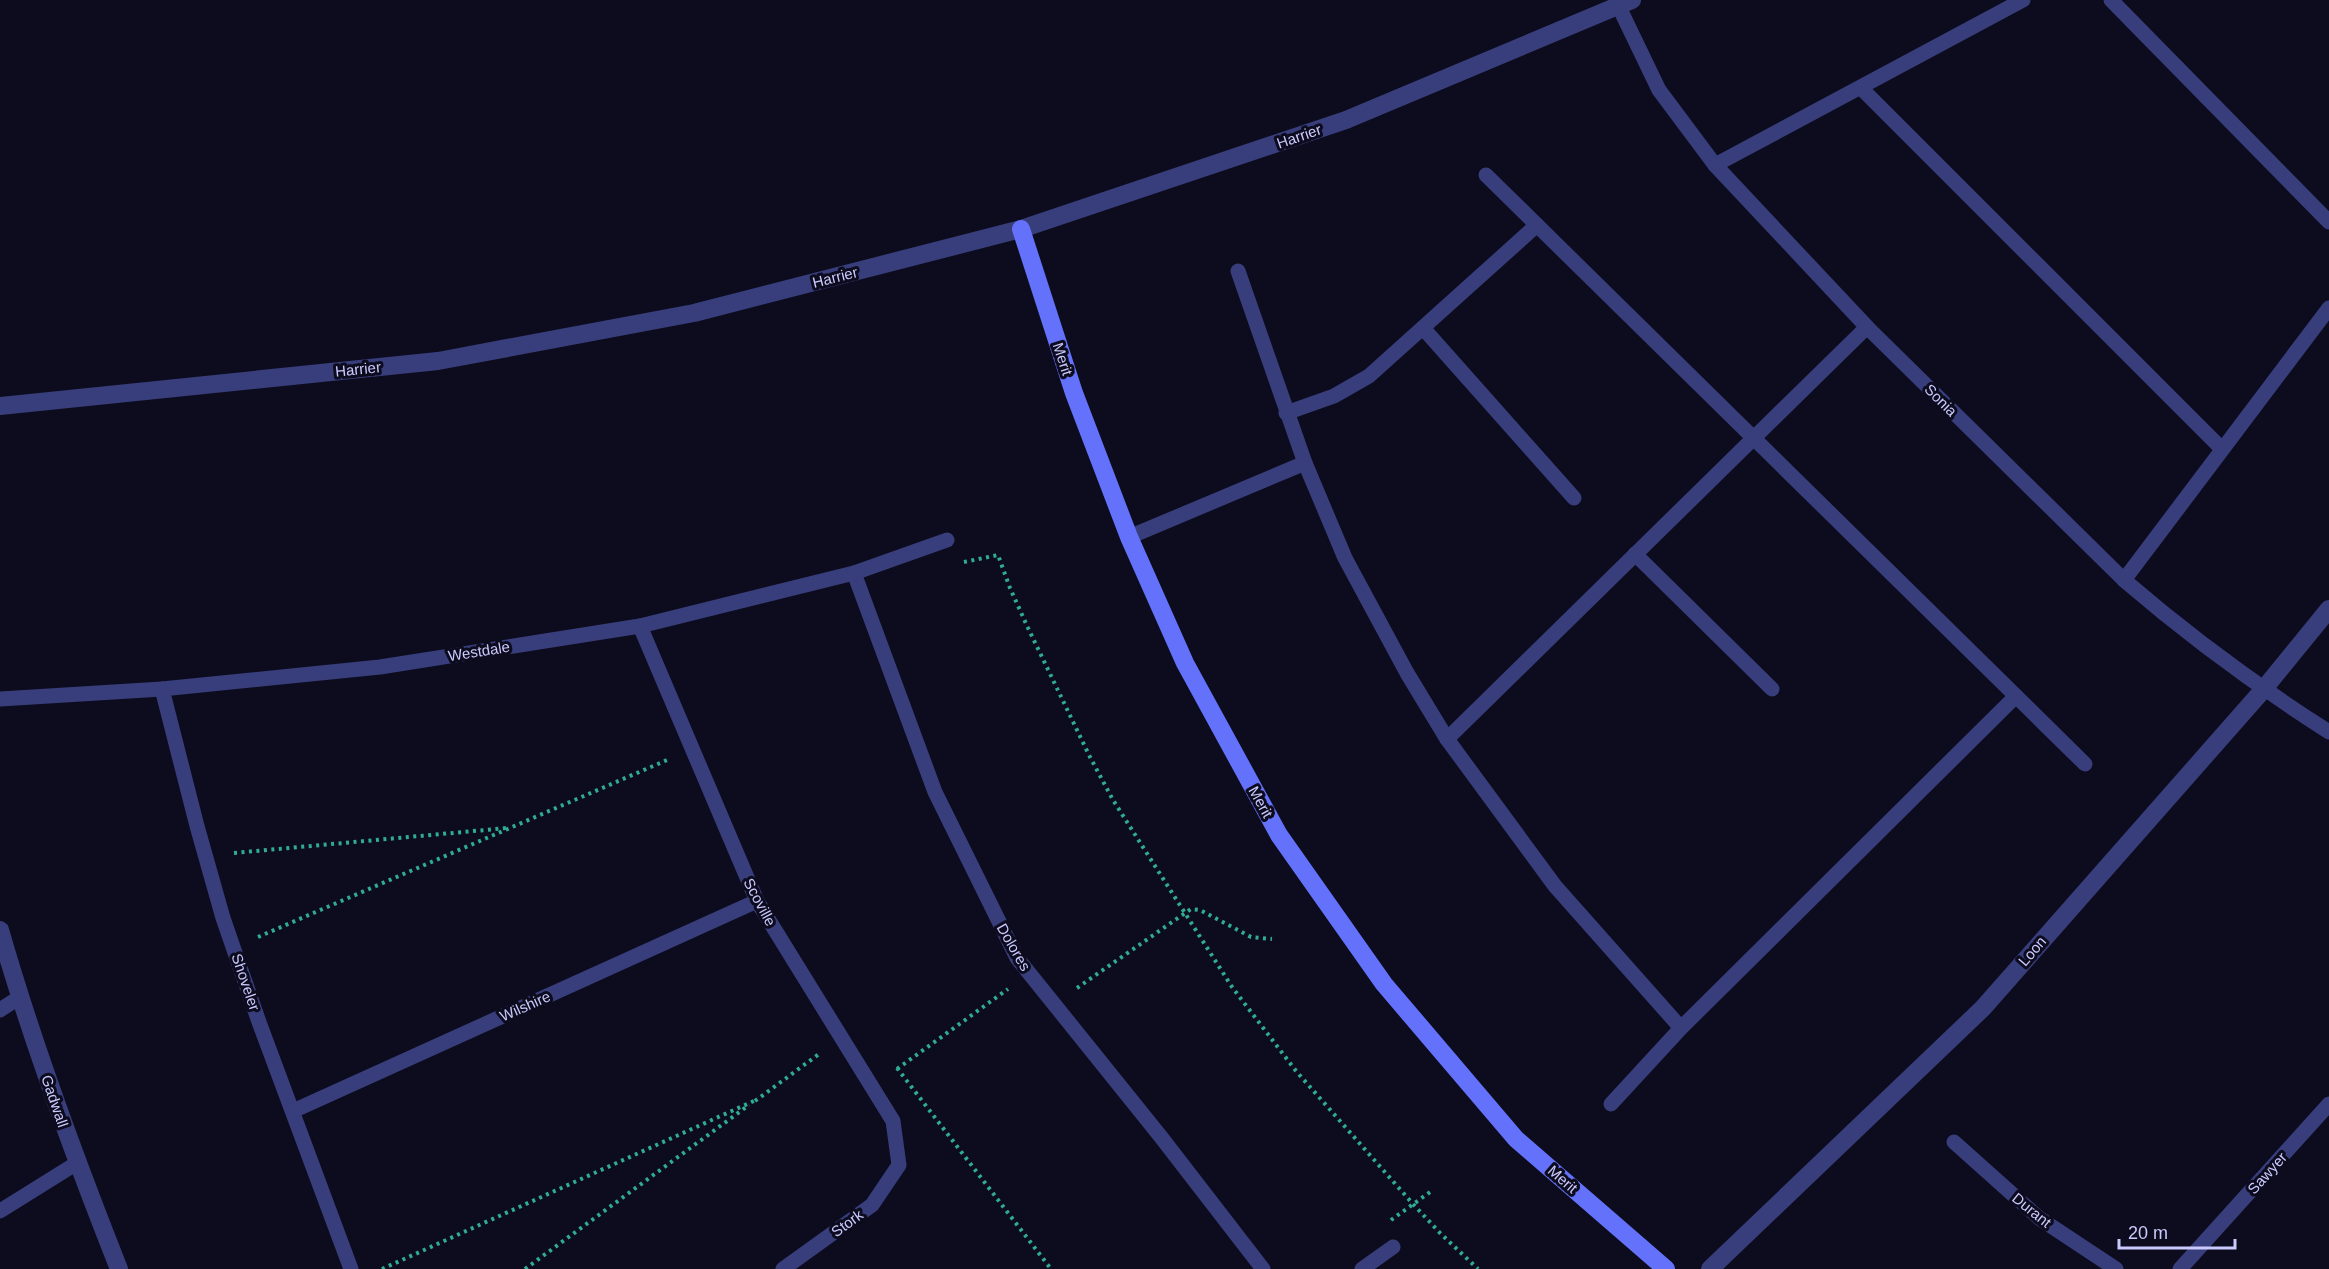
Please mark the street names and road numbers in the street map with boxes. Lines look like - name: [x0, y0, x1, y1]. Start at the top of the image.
- street label: Harrier: [1275, 121, 1323, 151]
- street label: Harrier: [811, 263, 859, 291]
- street label: Merit: [1050, 341, 1076, 378]
- street label: Harrier: [334, 358, 382, 380]
- street label: Sonia: [1921, 380, 1961, 420]
- street label: Westdale: [447, 638, 511, 664]
- street label: Merit: [1245, 783, 1277, 821]
- street label: Scoville: [740, 875, 780, 929]
- street label: Dolores: [994, 920, 1034, 974]
- street label: Loon: [2015, 933, 2049, 969]
- street label: Shoveler: [228, 951, 264, 1013]
- street label: Wilshire: [497, 987, 553, 1025]
- street label: Gadwall: [38, 1073, 72, 1129]
- street label: Sawyer: [2244, 1149, 2290, 1197]
- street label: Merit: [1545, 1162, 1582, 1197]
- street label: Durant: [2009, 1189, 2055, 1231]
- street label: Stork: [828, 1206, 867, 1240]

